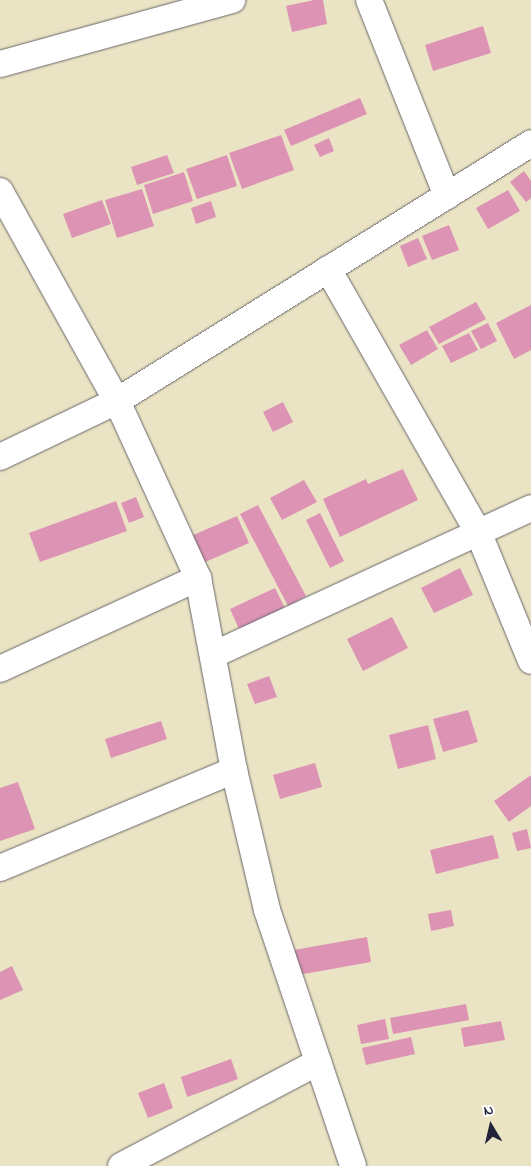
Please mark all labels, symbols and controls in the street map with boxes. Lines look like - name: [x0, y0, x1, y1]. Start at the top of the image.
- text: N: [482, 1100, 495, 1122]
- north arrow: [466, 1101, 516, 1151]

